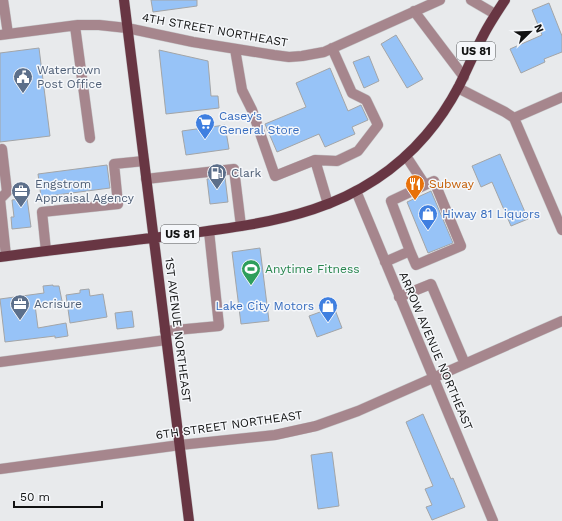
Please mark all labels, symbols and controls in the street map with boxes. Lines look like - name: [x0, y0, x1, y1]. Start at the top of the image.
- street label: 4TH STREET NORTHEAST: [141, 10, 289, 50]
- north arrow: [510, 12, 550, 52]
- text: N: [531, 22, 546, 35]
- road number: US 81: [457, 42, 495, 60]
- place label: Watertown Post Office: [37, 63, 102, 91]
- public building icon: Watertown Post Office: [12, 66, 34, 94]
- place label: Casey's General Store: [219, 109, 299, 137]
- supermarket icon: Casey's General Store: [194, 112, 216, 140]
- fuel station icon: Clark: [206, 162, 228, 190]
- place label: Clark: [231, 166, 262, 180]
- restaurant icon: Subway: [404, 173, 426, 201]
- place label: Engstrom Appraisal Agency: [35, 177, 135, 205]
- place label: Subway: [429, 177, 475, 191]
- office icon: Engstrom Appraisal Agency: [10, 180, 32, 208]
- shop icon: Hiway 81 Liquors: [417, 203, 439, 231]
- place label: Hiway 81 Liquors: [442, 207, 540, 221]
- road number: US 81: [161, 225, 199, 243]
- street label: 1ST AVENUE NORTHEAST: [162, 257, 194, 403]
- sports icon: Anytime Fitness: [240, 258, 262, 286]
- place label: Anytime Fitness: [265, 262, 360, 276]
- street label: ARROW AVENUE NORTHEAST: [396, 270, 476, 432]
- office icon: Acrisure: [9, 293, 31, 321]
- shop icon: Lake City Motors: [317, 295, 339, 323]
- place label: Acrisure: [34, 297, 82, 311]
- place label: Lake City Motors: [216, 299, 314, 313]
- street label: 6TH STREET NORTHEAST: [155, 408, 303, 442]
- scale bar: [14, 483, 102, 509]
- text: 50 m: [20, 490, 50, 504]

